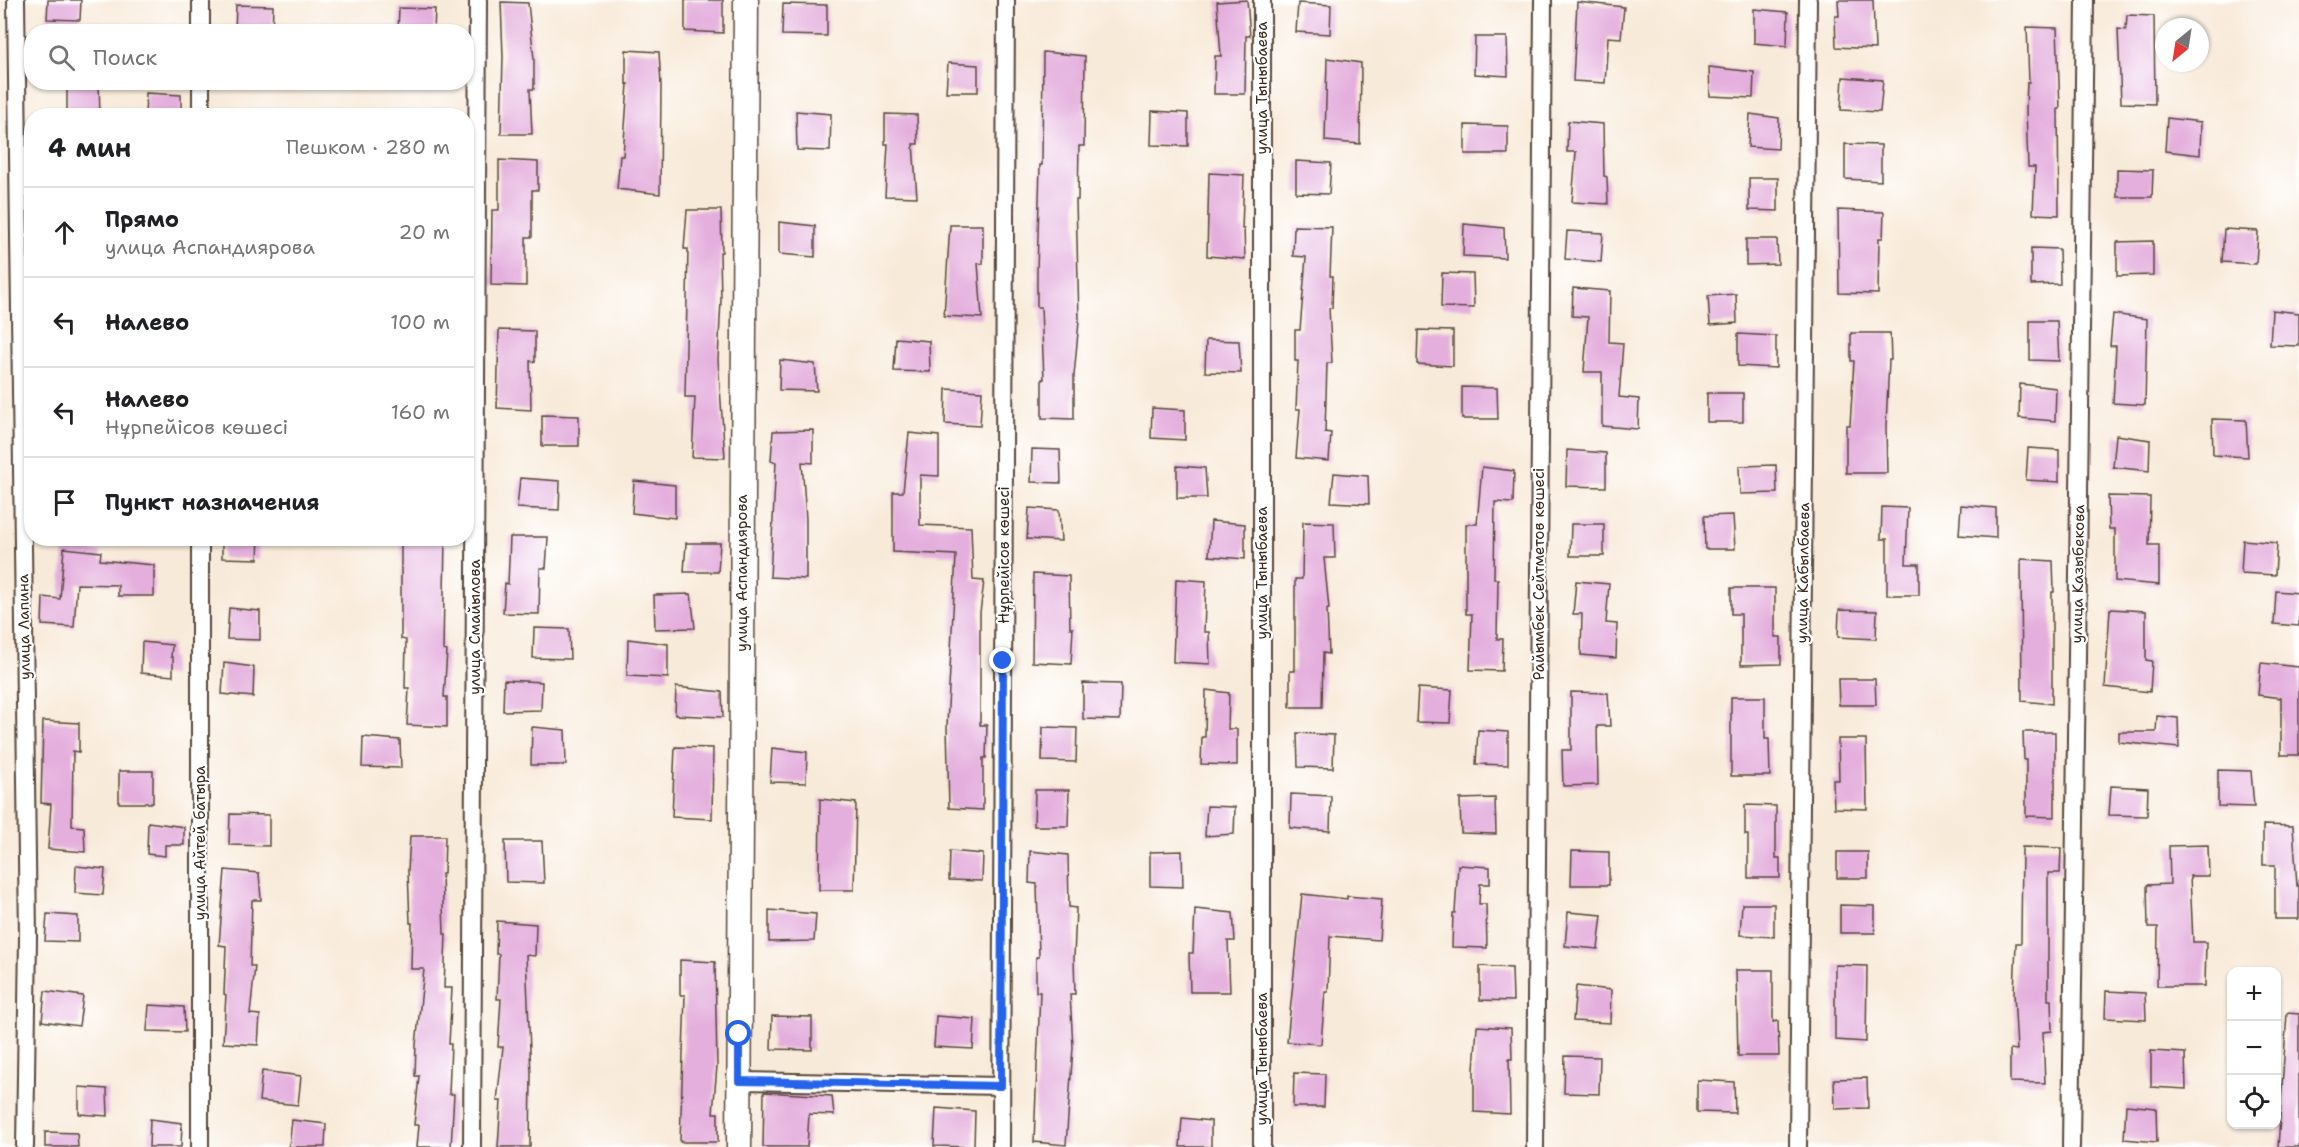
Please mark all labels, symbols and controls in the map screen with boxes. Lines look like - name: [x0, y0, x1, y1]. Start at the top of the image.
- north arrow: [2155, 18, 2209, 72]
- street label: улица Тыныбаева: [1252, 21, 1272, 155]
- search box: [24, 24, 474, 90]
- icon: search: [45, 41, 78, 74]
- text: Поиск: [93, 43, 157, 72]
- text: 4 мин: [48, 130, 131, 165]
- text: Пешком · 280 m: [286, 134, 450, 160]
- text: Прямо: [105, 205, 179, 234]
- icon: ahead: [48, 216, 81, 249]
- text: 20 m: [399, 219, 450, 245]
- text: улица Аспандиярова: [105, 234, 315, 260]
- icon: left: [48, 306, 81, 339]
- text: Налево: [105, 308, 189, 337]
- text: 100 m: [390, 309, 450, 335]
- text: Налево: [105, 385, 189, 414]
- icon: left: [48, 396, 81, 429]
- text: 160 m: [391, 399, 450, 425]
- text: Нұрпейісов көшесі: [105, 414, 288, 440]
- street label: Райымбек Сейтметов көшесі: [1529, 468, 1549, 680]
- icon: arrive: [48, 486, 81, 519]
- street label: Нұрпейісов көшесі: [994, 486, 1014, 624]
- text: Пункт назначения: [105, 488, 319, 517]
- street label: улица Аспандиярова: [732, 494, 752, 652]
- street label: улица Кабылбаева: [1792, 502, 1814, 644]
- street label: улица Казыбекова: [2067, 504, 2089, 644]
- street label: улица Тыныбаева: [1252, 506, 1272, 640]
- street label: улица Смайылова: [465, 559, 485, 695]
- street label: улица Лапина: [13, 573, 35, 680]
- route end: [989, 647, 1015, 673]
- street label: улица Айтей батыра: [190, 765, 210, 920]
- map controls: [2227, 967, 2281, 1129]
- button: +: [2227, 967, 2281, 1021]
- street label: улица Тыныбаева: [1252, 992, 1272, 1126]
- route start: [725, 1020, 751, 1046]
- button: −: [2227, 1021, 2281, 1075]
- button: locate: [2227, 1075, 2281, 1129]

